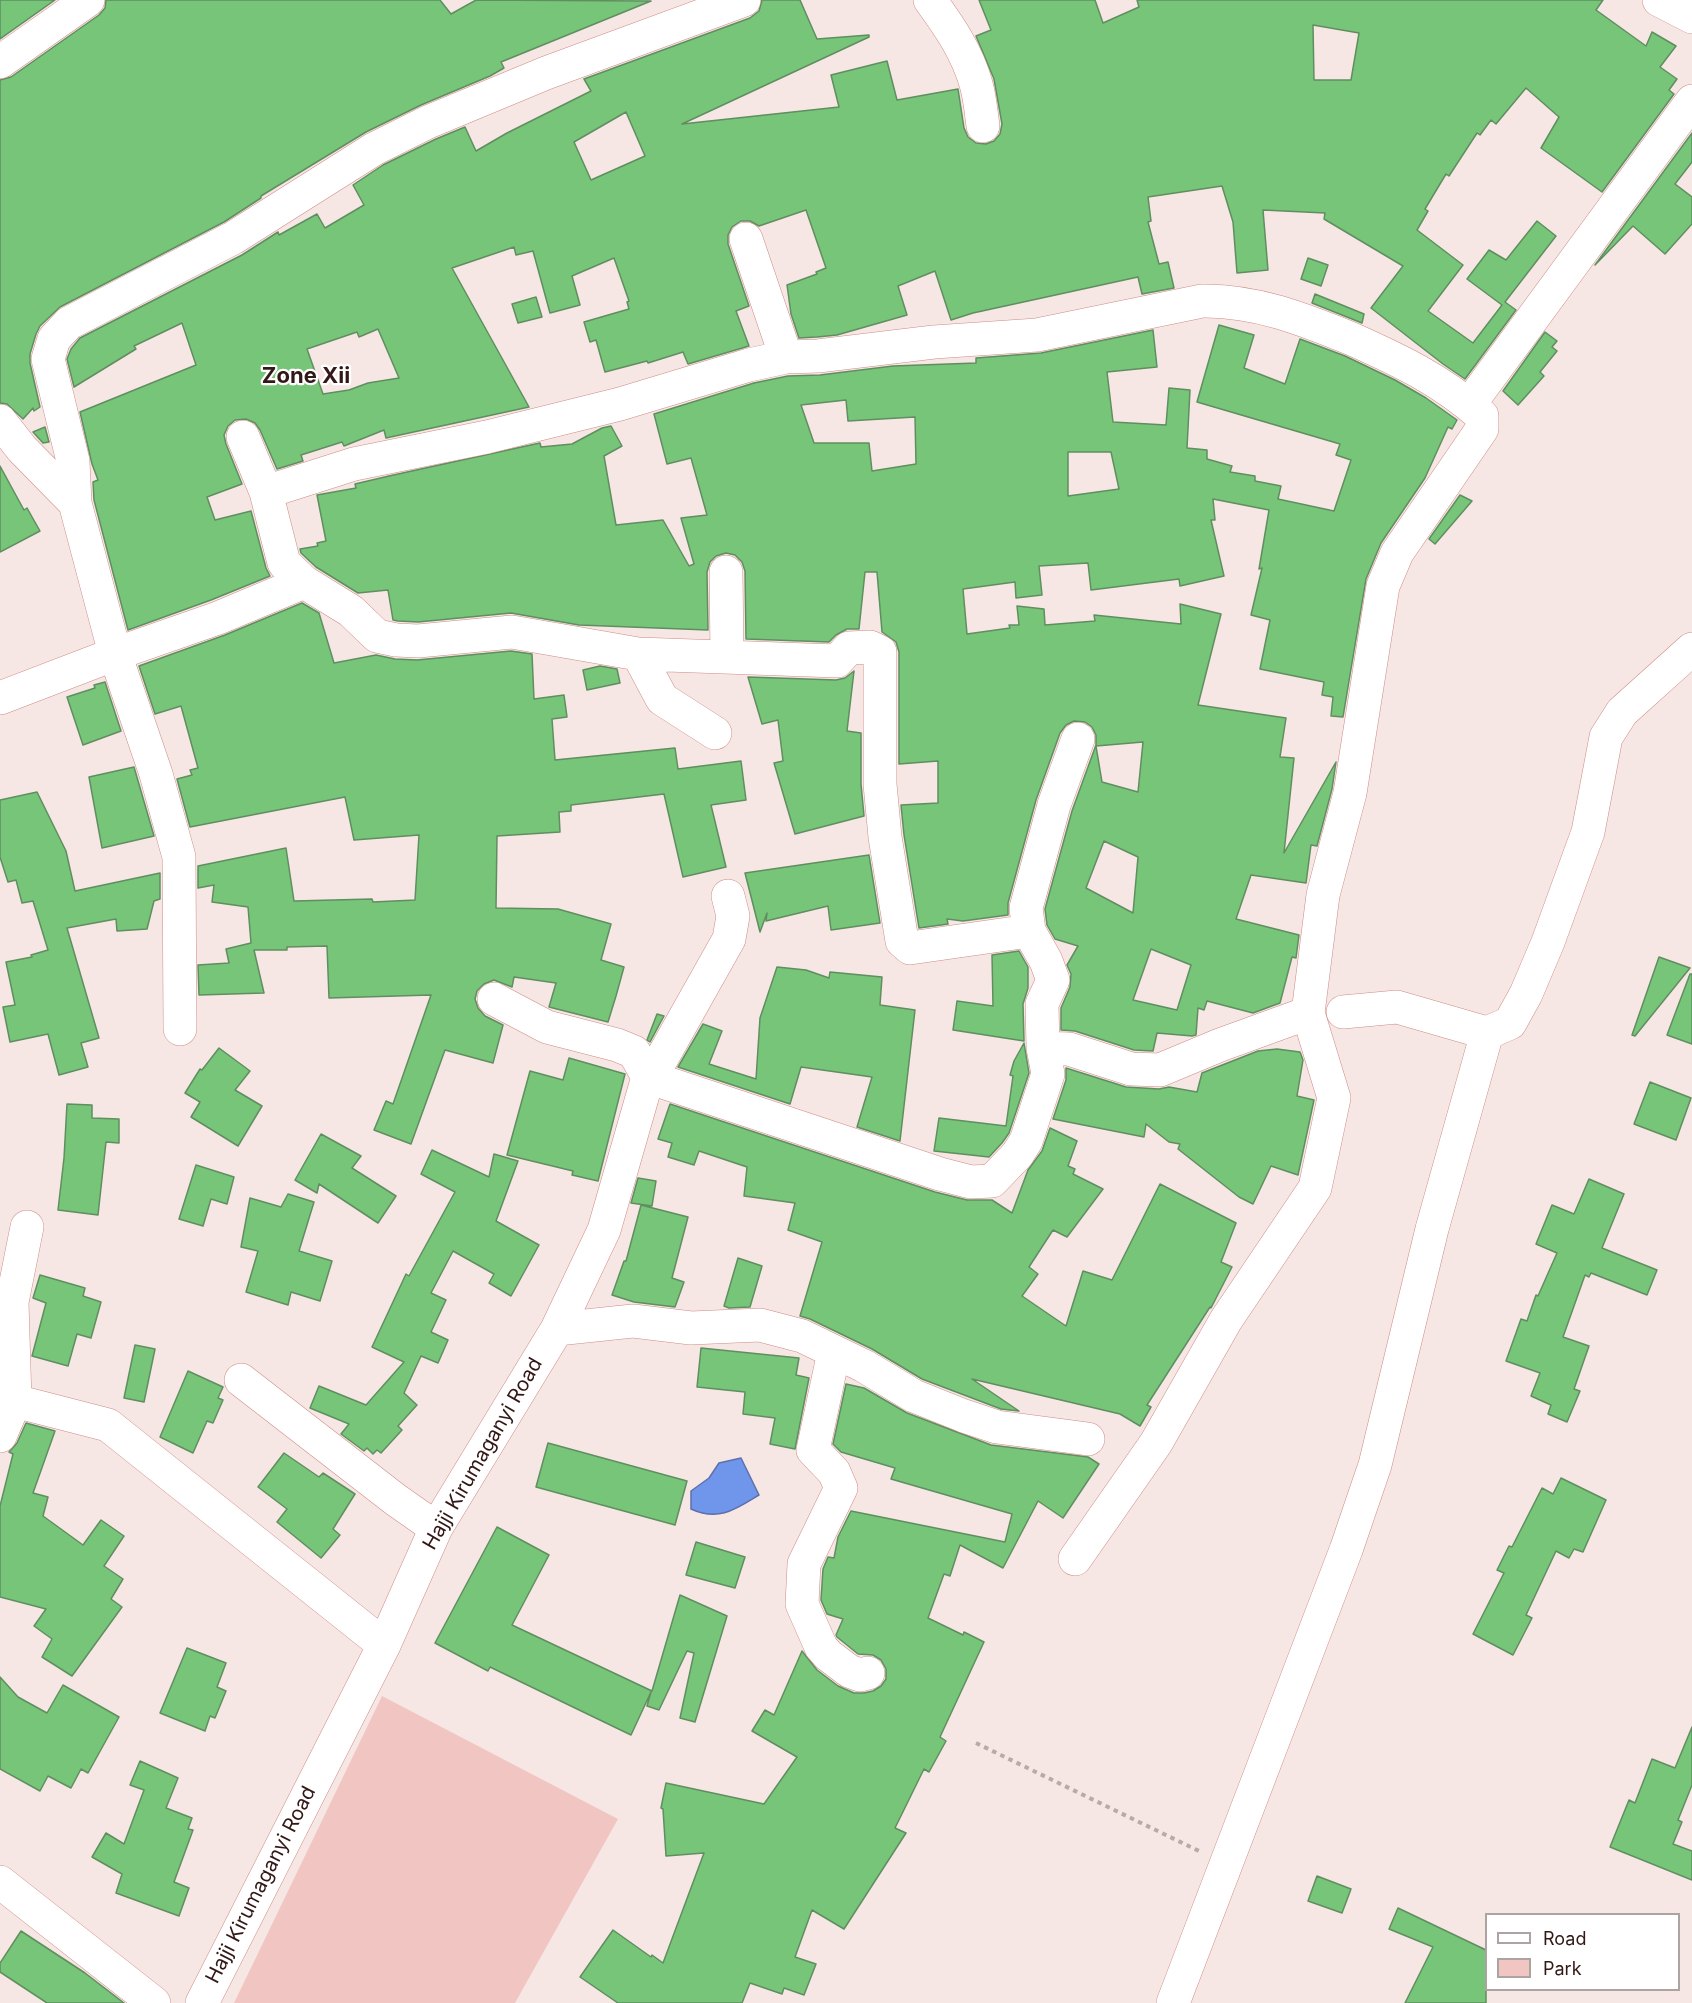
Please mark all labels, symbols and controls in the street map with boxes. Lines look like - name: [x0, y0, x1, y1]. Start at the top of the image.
- district label: Zone Xii: [262, 363, 350, 389]
- street label: Hajji Kirumaganyi Road: [418, 1354, 548, 1554]
- street label: Hajji Kirumaganyi Road: [201, 1782, 321, 1988]
- legend: [1485, 1913, 1680, 1991]
- text: Road: [1543, 1928, 1586, 1949]
- text: Park: [1543, 1958, 1582, 1979]

